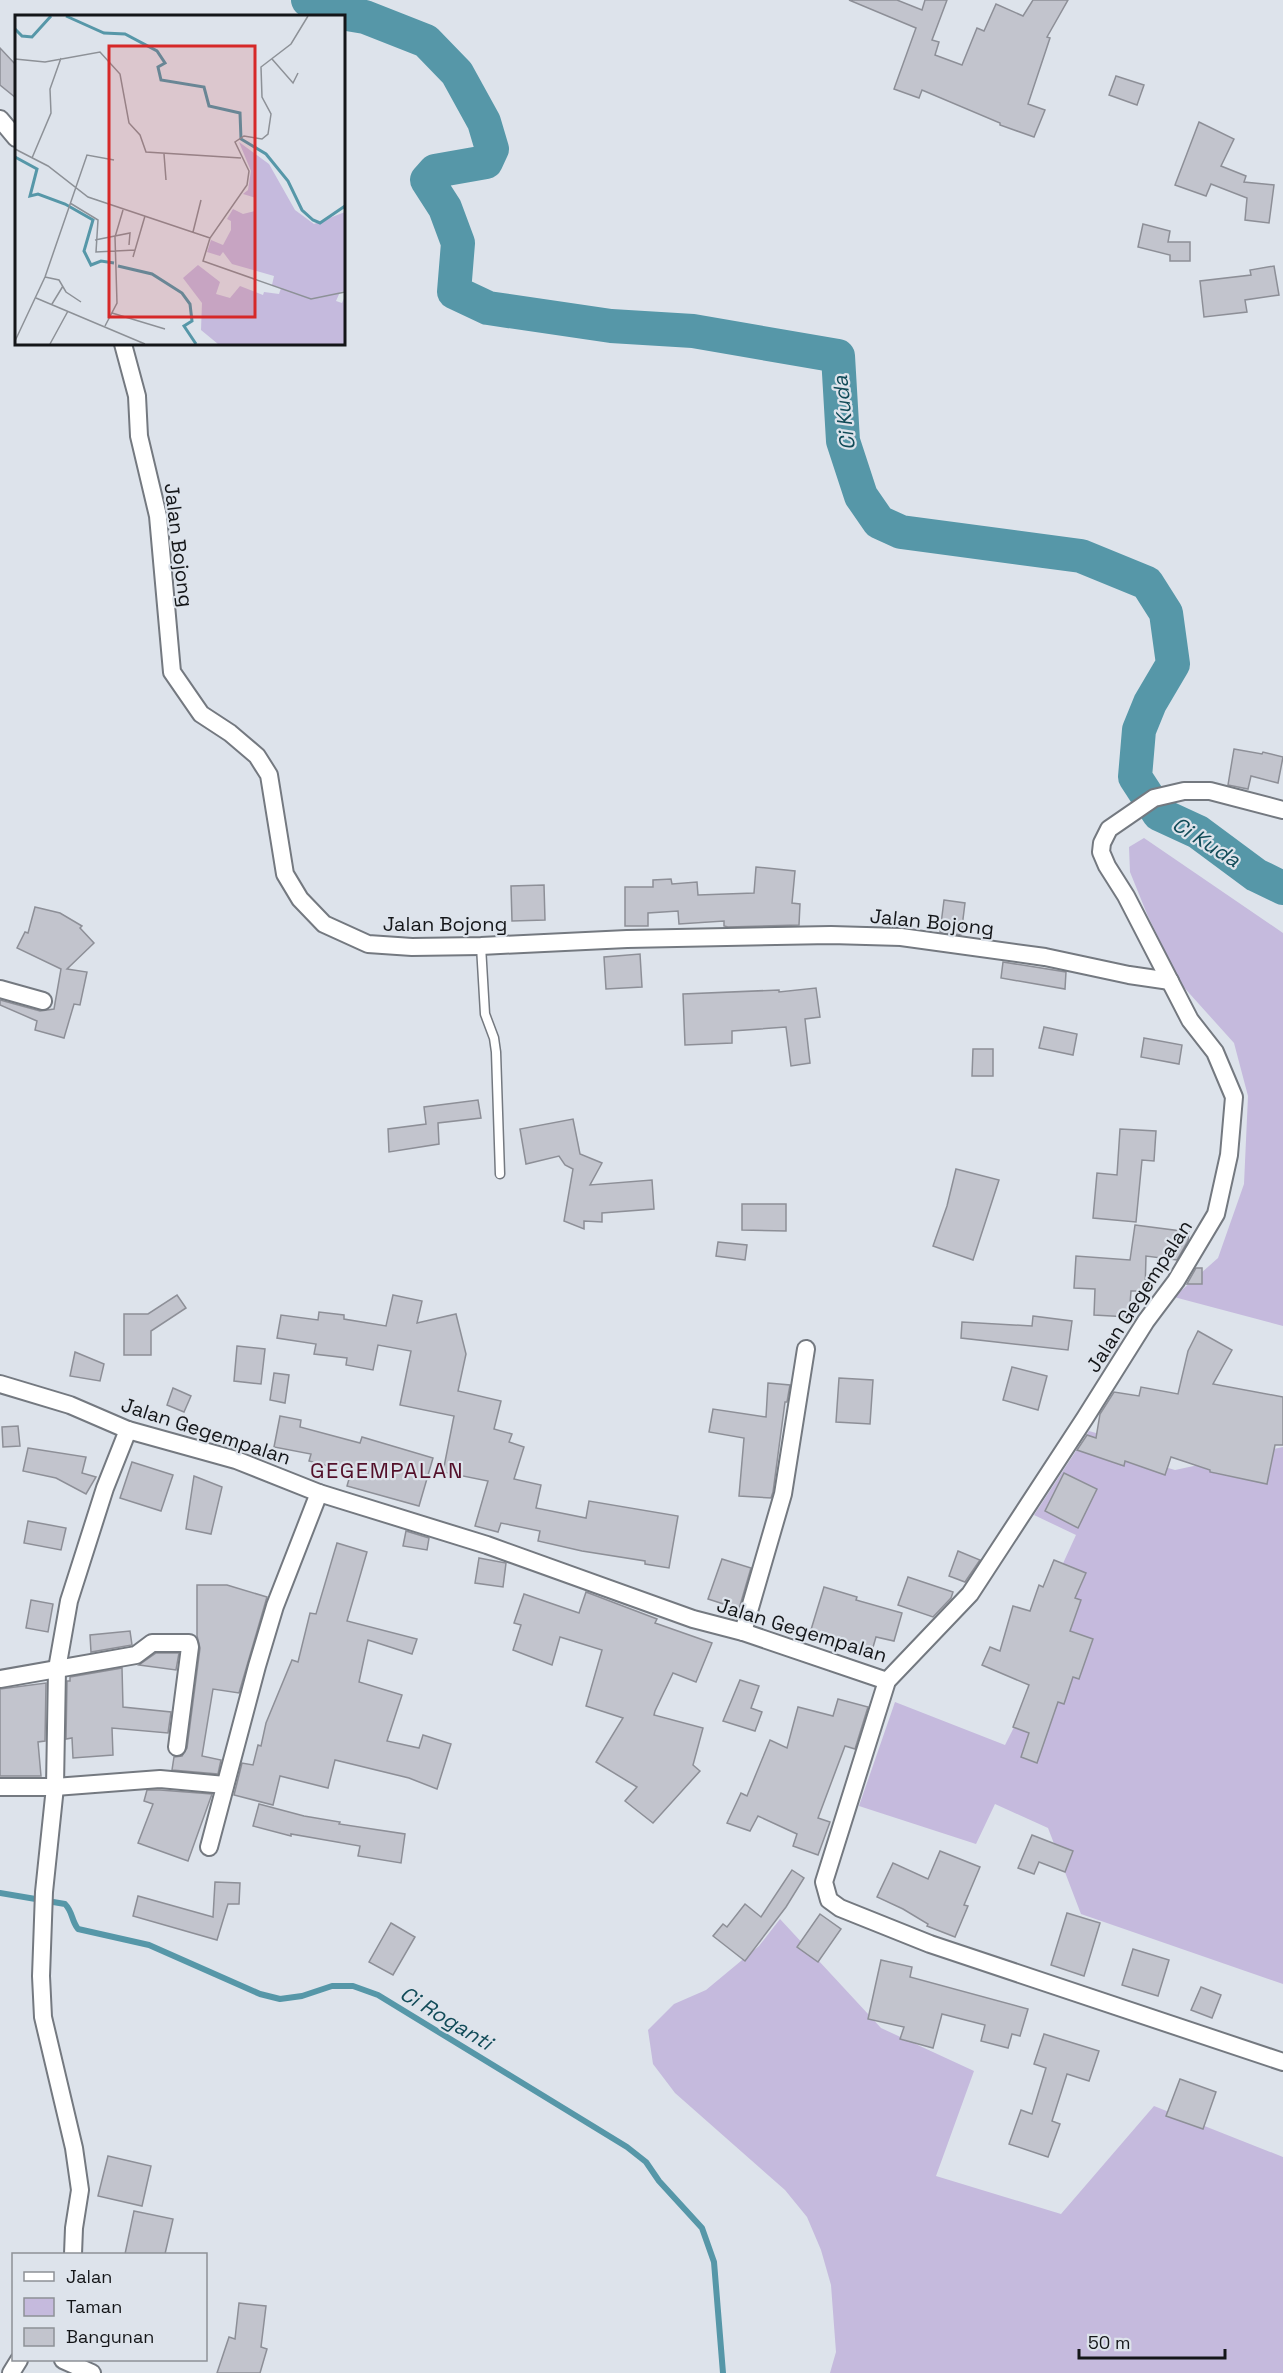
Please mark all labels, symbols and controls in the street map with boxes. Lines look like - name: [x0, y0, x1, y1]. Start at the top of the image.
- inset map: [15, 15, 345, 345]
- water label: Ci Kuda: [826, 373, 861, 452]
- street label: Jalan Bojong: [159, 482, 199, 608]
- water label: Ci Kuda: [1167, 810, 1246, 873]
- street label: Jalan Bojong: [869, 903, 995, 941]
- street label: Jalan Bojong: [383, 911, 507, 937]
- street label: Jalan Gegempalan: [1080, 1215, 1198, 1377]
- street label: Jalan Gegempalan: [118, 1391, 294, 1471]
- district label: GEGEMPALAN: [310, 1456, 464, 1484]
- street label: Jalan Gegempalan: [714, 1592, 890, 1668]
- water label: Ci Roganti: [395, 1979, 500, 2057]
- legend: [12, 2253, 207, 2361]
- text: Jalan: [66, 2265, 112, 2288]
- text: Taman: [66, 2295, 122, 2318]
- scale bar: [1079, 2322, 1224, 2360]
- text: Bangunan: [66, 2325, 154, 2348]
- text: 50 m: [1088, 2331, 1130, 2354]

